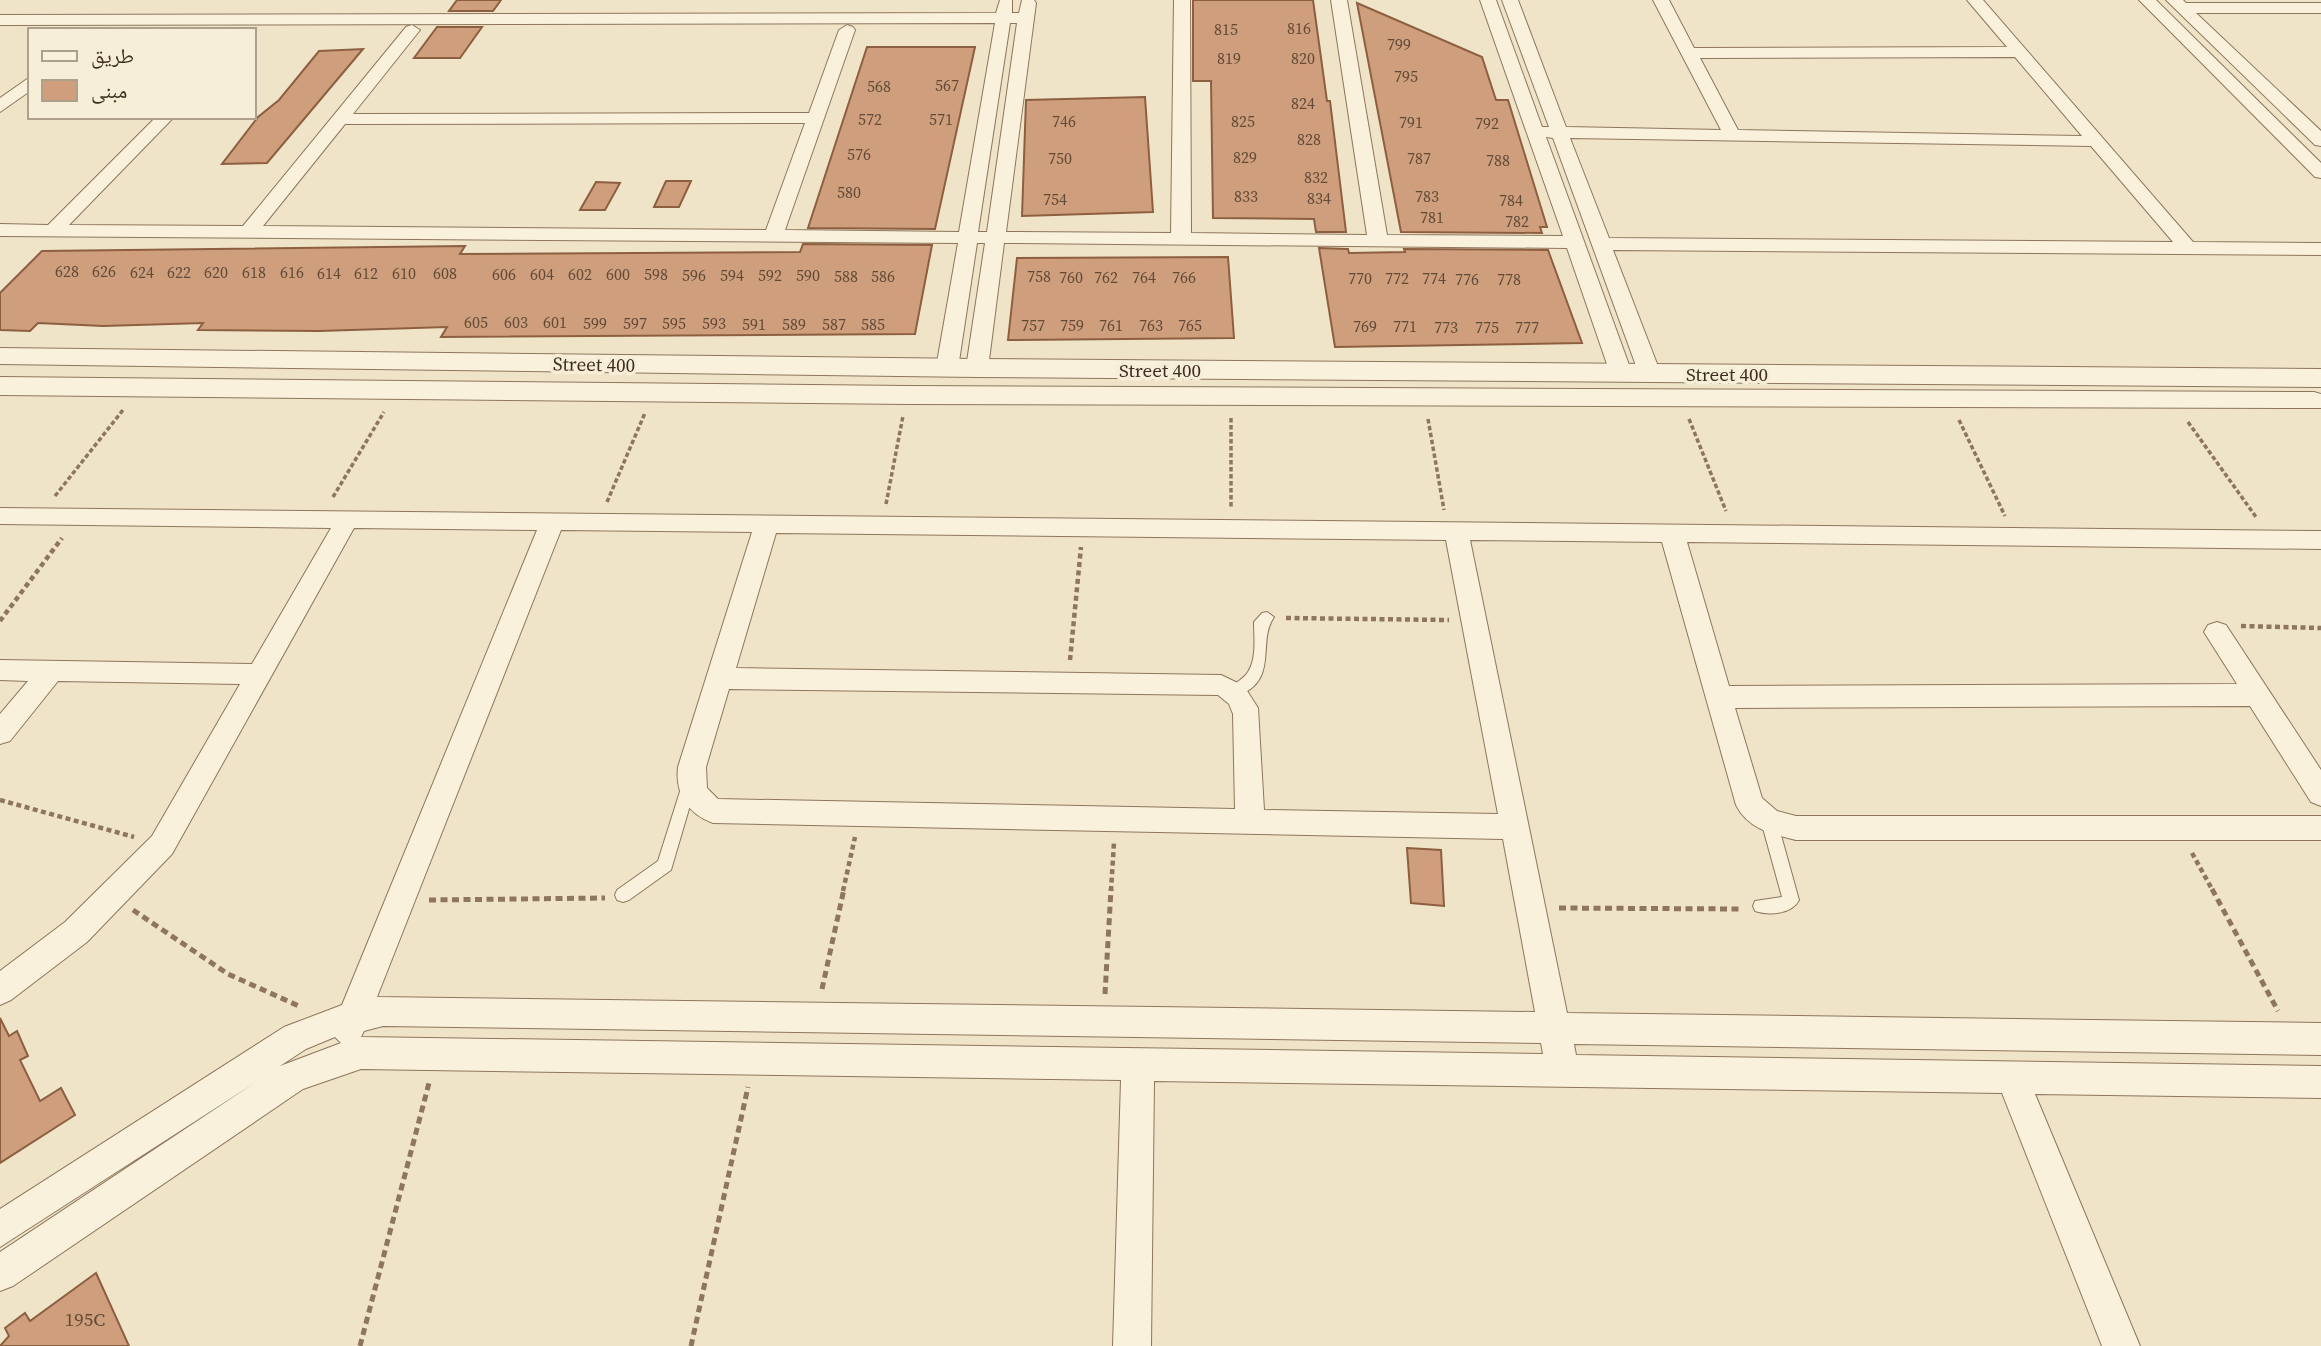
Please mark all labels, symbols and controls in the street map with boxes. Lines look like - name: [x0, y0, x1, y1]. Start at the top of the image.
- house number: 816: [1287, 17, 1311, 39]
- house number: 815: [1214, 18, 1238, 40]
- legend: [28, 28, 256, 119]
- house number: 799: [1387, 33, 1411, 55]
- text: طريق: [91, 41, 134, 70]
- house number: 819: [1217, 47, 1241, 69]
- house number: 820: [1291, 47, 1315, 69]
- house number: 795: [1394, 65, 1418, 87]
- house number: 567: [935, 74, 959, 96]
- house number: 568: [867, 75, 891, 97]
- text: مبنى: [91, 76, 127, 105]
- house number: 824: [1291, 92, 1315, 114]
- house number: 572: [858, 108, 882, 130]
- house number: 571: [929, 108, 953, 130]
- house number: 746: [1052, 110, 1076, 132]
- house number: 825: [1231, 110, 1255, 132]
- house number: 791: [1399, 111, 1423, 133]
- house number: 792: [1475, 112, 1499, 134]
- house number: 828: [1297, 128, 1321, 150]
- house number: 576: [847, 143, 871, 165]
- house number: 829: [1233, 146, 1257, 168]
- house number: 750: [1048, 147, 1072, 169]
- house number: 787: [1407, 147, 1431, 169]
- house number: 788: [1486, 149, 1510, 171]
- house number: 832: [1304, 166, 1328, 188]
- house number: 580: [837, 181, 861, 203]
- house number: 833: [1234, 185, 1258, 207]
- house number: 783: [1415, 185, 1439, 207]
- house number: 834: [1307, 187, 1331, 209]
- house number: 754: [1043, 188, 1067, 210]
- house number: 784: [1499, 189, 1523, 211]
- house number: 781: [1420, 206, 1444, 228]
- house number: 782: [1505, 210, 1529, 232]
- house number: 628: [55, 260, 79, 282]
- house number: 626: [92, 260, 116, 282]
- house number: 624: [130, 261, 154, 283]
- house number: 622: [167, 261, 191, 283]
- house number: 620: [204, 261, 228, 283]
- house number: 618: [242, 261, 266, 283]
- house number: 616: [280, 261, 304, 283]
- house number: 614: [317, 262, 341, 284]
- house number: 612: [354, 262, 378, 284]
- house number: 610: [392, 262, 416, 284]
- house number: 608: [433, 262, 457, 284]
- house number: 606: [492, 263, 516, 285]
- house number: 604: [530, 263, 554, 285]
- house number: 602: [568, 263, 592, 285]
- house number: 600: [606, 263, 630, 285]
- house number: 598: [644, 263, 668, 285]
- house number: 596: [682, 264, 706, 286]
- house number: 594: [720, 264, 744, 286]
- house number: 592: [758, 264, 782, 286]
- house number: 590: [796, 264, 820, 286]
- house number: 588: [834, 265, 858, 287]
- house number: 586: [871, 265, 895, 287]
- house number: 758: [1027, 265, 1051, 287]
- house number: 760: [1059, 266, 1083, 288]
- house number: 762: [1094, 266, 1118, 288]
- house number: 764: [1132, 266, 1156, 288]
- house number: 766: [1172, 266, 1196, 288]
- house number: 770: [1348, 267, 1372, 289]
- house number: 772: [1385, 267, 1409, 289]
- house number: 774: [1422, 267, 1446, 289]
- house number: 776: [1455, 268, 1479, 290]
- house number: 778: [1497, 268, 1521, 290]
- house number: 605: [464, 311, 488, 333]
- house number: 603: [504, 311, 528, 333]
- house number: 601: [543, 311, 567, 333]
- house number: 599: [583, 312, 607, 334]
- house number: 597: [623, 312, 647, 334]
- house number: 595: [662, 312, 686, 334]
- house number: 593: [702, 312, 726, 334]
- house number: 591: [742, 313, 766, 335]
- house number: 589: [782, 313, 806, 335]
- house number: 587: [822, 313, 846, 335]
- house number: 585: [861, 313, 885, 335]
- house number: 757: [1021, 314, 1045, 336]
- house number: 759: [1060, 314, 1084, 336]
- house number: 761: [1099, 314, 1123, 336]
- house number: 763: [1139, 314, 1163, 336]
- house number: 765: [1178, 314, 1202, 336]
- house number: 769: [1353, 315, 1377, 337]
- house number: 771: [1393, 315, 1417, 337]
- house number: 773: [1434, 316, 1458, 338]
- house number: 775: [1475, 316, 1499, 338]
- house number: 777: [1515, 316, 1539, 338]
- street label: Street 400: [553, 350, 635, 378]
- street label: Street 400: [1119, 357, 1201, 383]
- street label: Street 400: [1686, 361, 1768, 387]
- house number: 195C: [65, 1306, 105, 1332]

